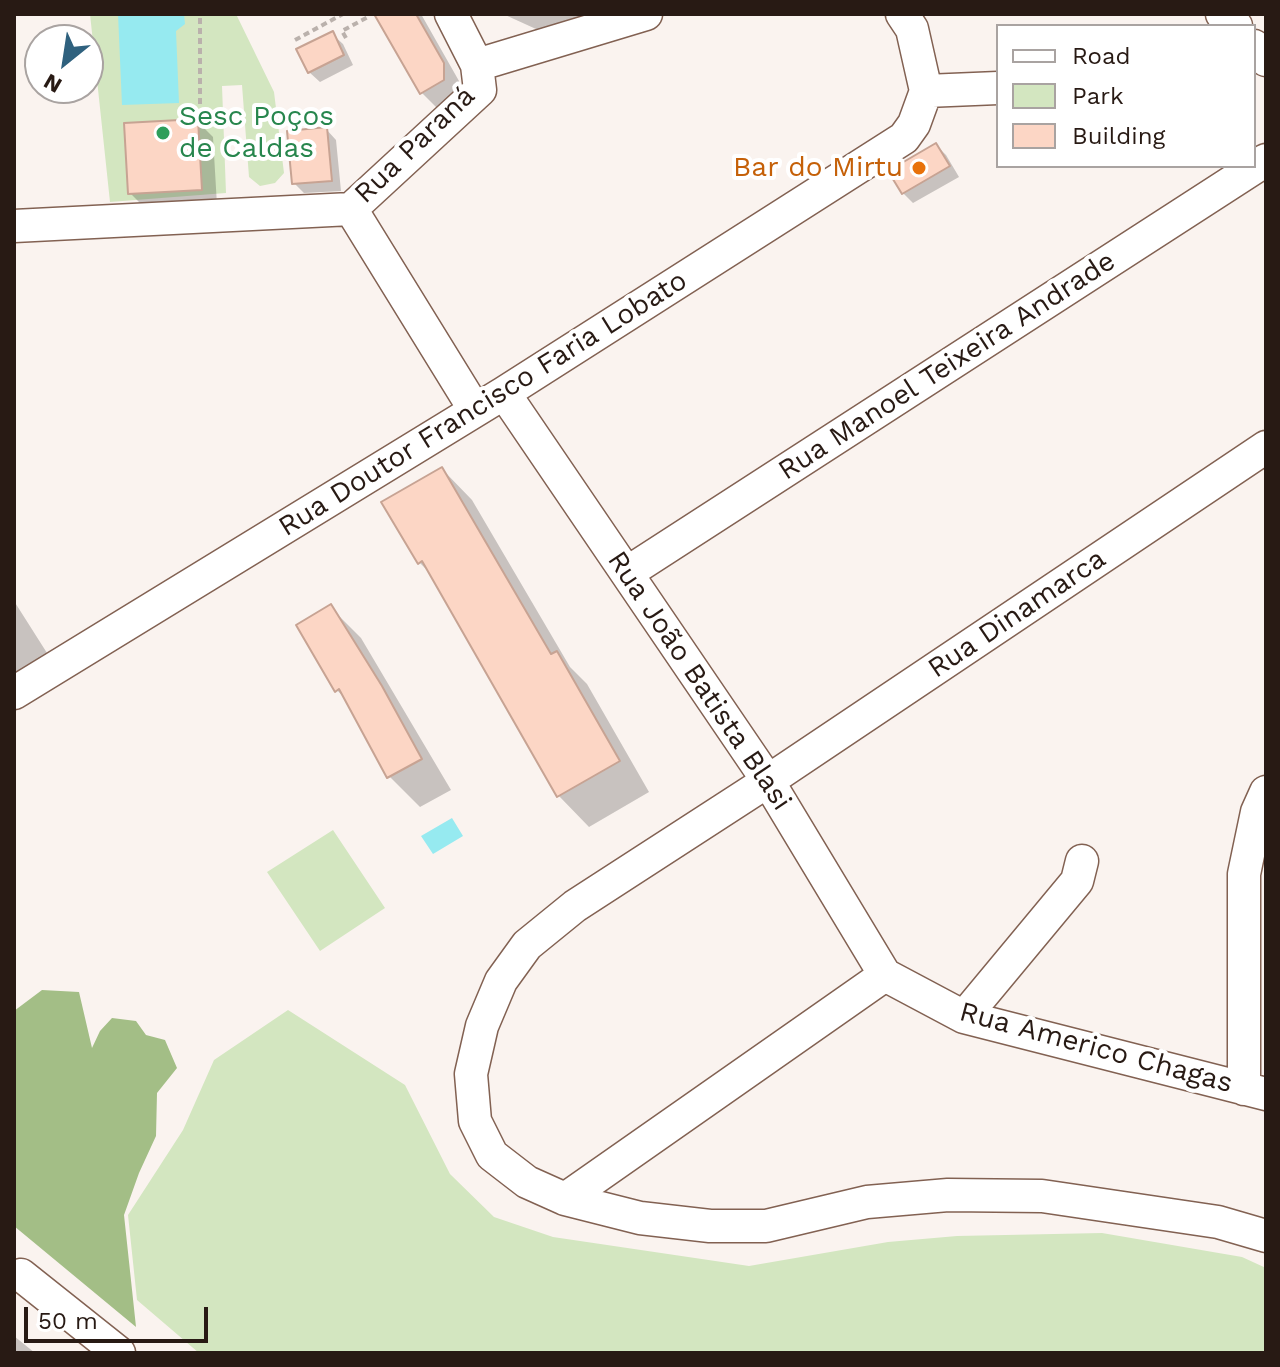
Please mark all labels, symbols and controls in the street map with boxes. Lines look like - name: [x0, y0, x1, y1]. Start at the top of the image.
- north arrow: [24, 24, 104, 104]
- legend: [996, 24, 1256, 168]
- text: Road: [1072, 42, 1131, 70]
- text: N: [39, 69, 66, 98]
- street label: Rua Paraná: [348, 79, 482, 211]
- text: Park: [1072, 82, 1124, 110]
- place label: Sesc Poços de Caldas: [179, 100, 334, 166]
- text: Building: [1072, 122, 1165, 150]
- marker: Sesc Poços de Caldas: [154, 124, 172, 142]
- place label: Bar do Mirtu: [733, 151, 903, 185]
- marker: Bar do Mirtu: [910, 159, 928, 177]
- street label: Rua Manoel Teixeira Andrade: [772, 244, 1122, 488]
- street label: Rua Doutor Francisco Faria Lobato: [273, 264, 693, 544]
- street label: Rua Dinamarca: [922, 542, 1112, 686]
- street label: Rua João Batista Blasi: [600, 545, 798, 817]
- street label: Rua Americo Chagas: [956, 995, 1236, 1101]
- scale bar: [28, 1291, 212, 1341]
- text: 50 m: [38, 1307, 98, 1335]

